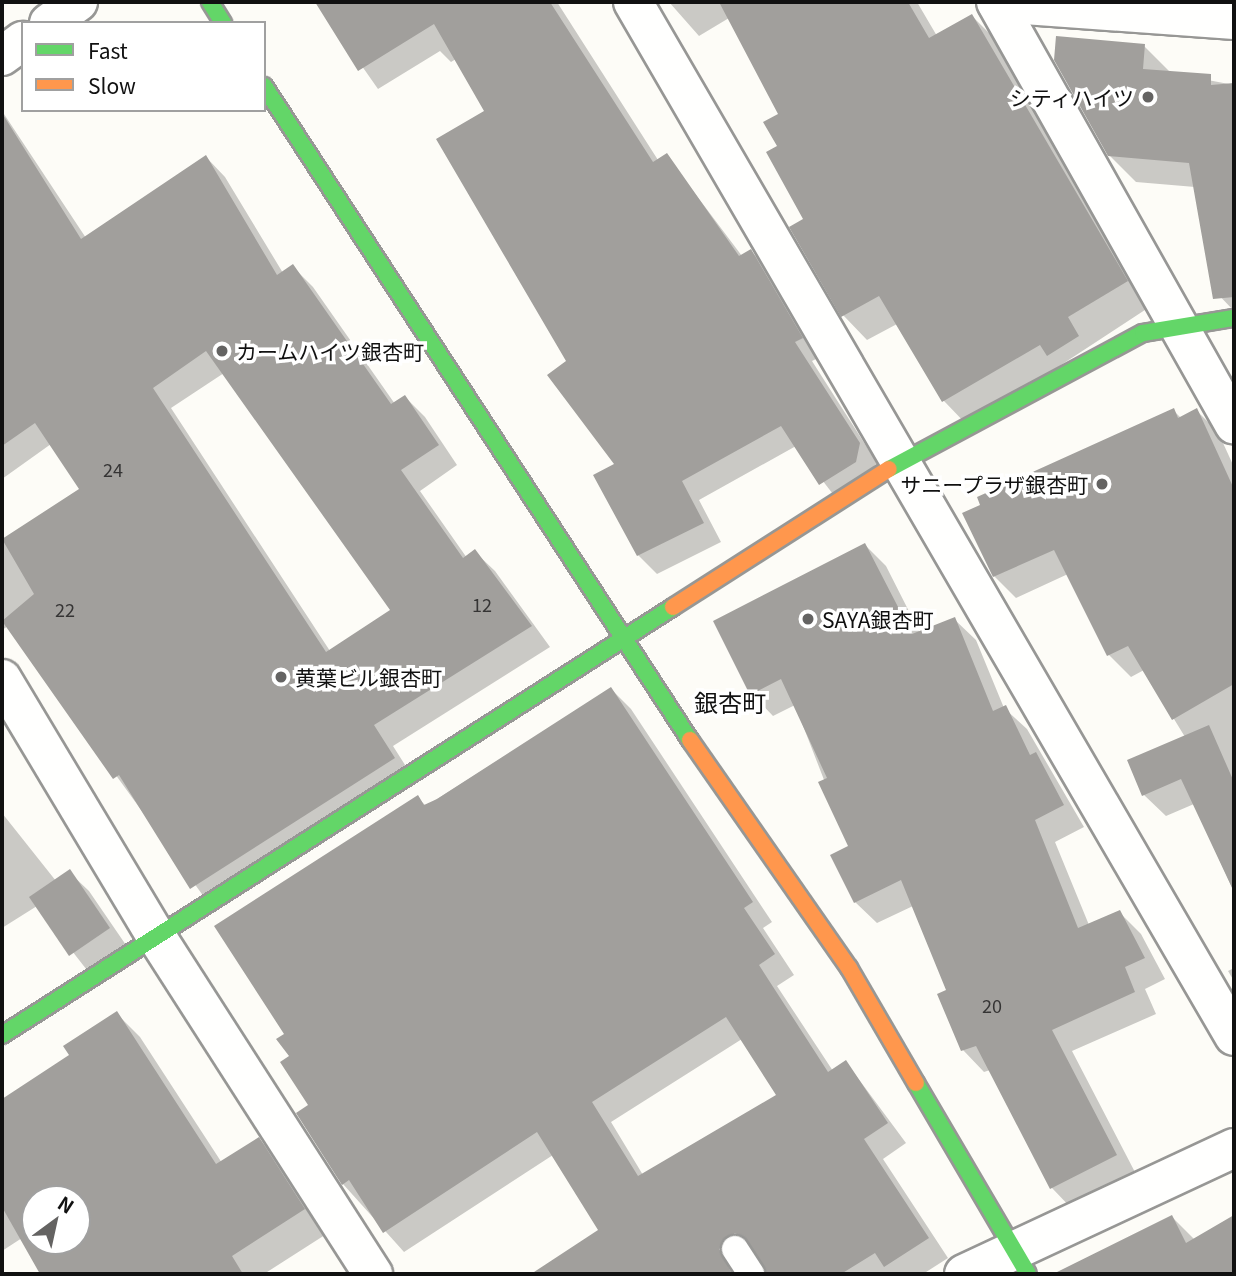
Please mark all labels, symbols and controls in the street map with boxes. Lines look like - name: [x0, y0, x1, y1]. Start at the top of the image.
- legend: [21, 21, 266, 112]
- text: Fast: [88, 35, 128, 65]
- text: Slow: [88, 70, 136, 100]
- place label: シティハイツ: [1008, 84, 1134, 110]
- marker: シティハイツ: [1140, 89, 1156, 105]
- place label: カームハイツ銀杏町: [236, 338, 425, 364]
- marker: カームハイツ銀杏町: [214, 343, 230, 359]
- house number: 24: [103, 458, 123, 480]
- place label: サニープラザ銀杏町: [899, 471, 1088, 497]
- marker: サニープラザ銀杏町: [1094, 476, 1110, 492]
- house number: 12: [472, 593, 492, 615]
- house number: 22: [55, 598, 75, 620]
- place label: SAYA銀杏町: [822, 606, 933, 632]
- marker: SAYA銀杏町: [800, 611, 816, 627]
- place label: 黄葉ビル銀杏町: [295, 664, 442, 690]
- marker: 黄葉ビル銀杏町: [273, 669, 289, 685]
- district label: 銀杏町: [694, 688, 766, 716]
- house number: 20: [982, 994, 1002, 1016]
- north arrow: [21, 1185, 91, 1255]
- text: N: [53, 1188, 80, 1219]

